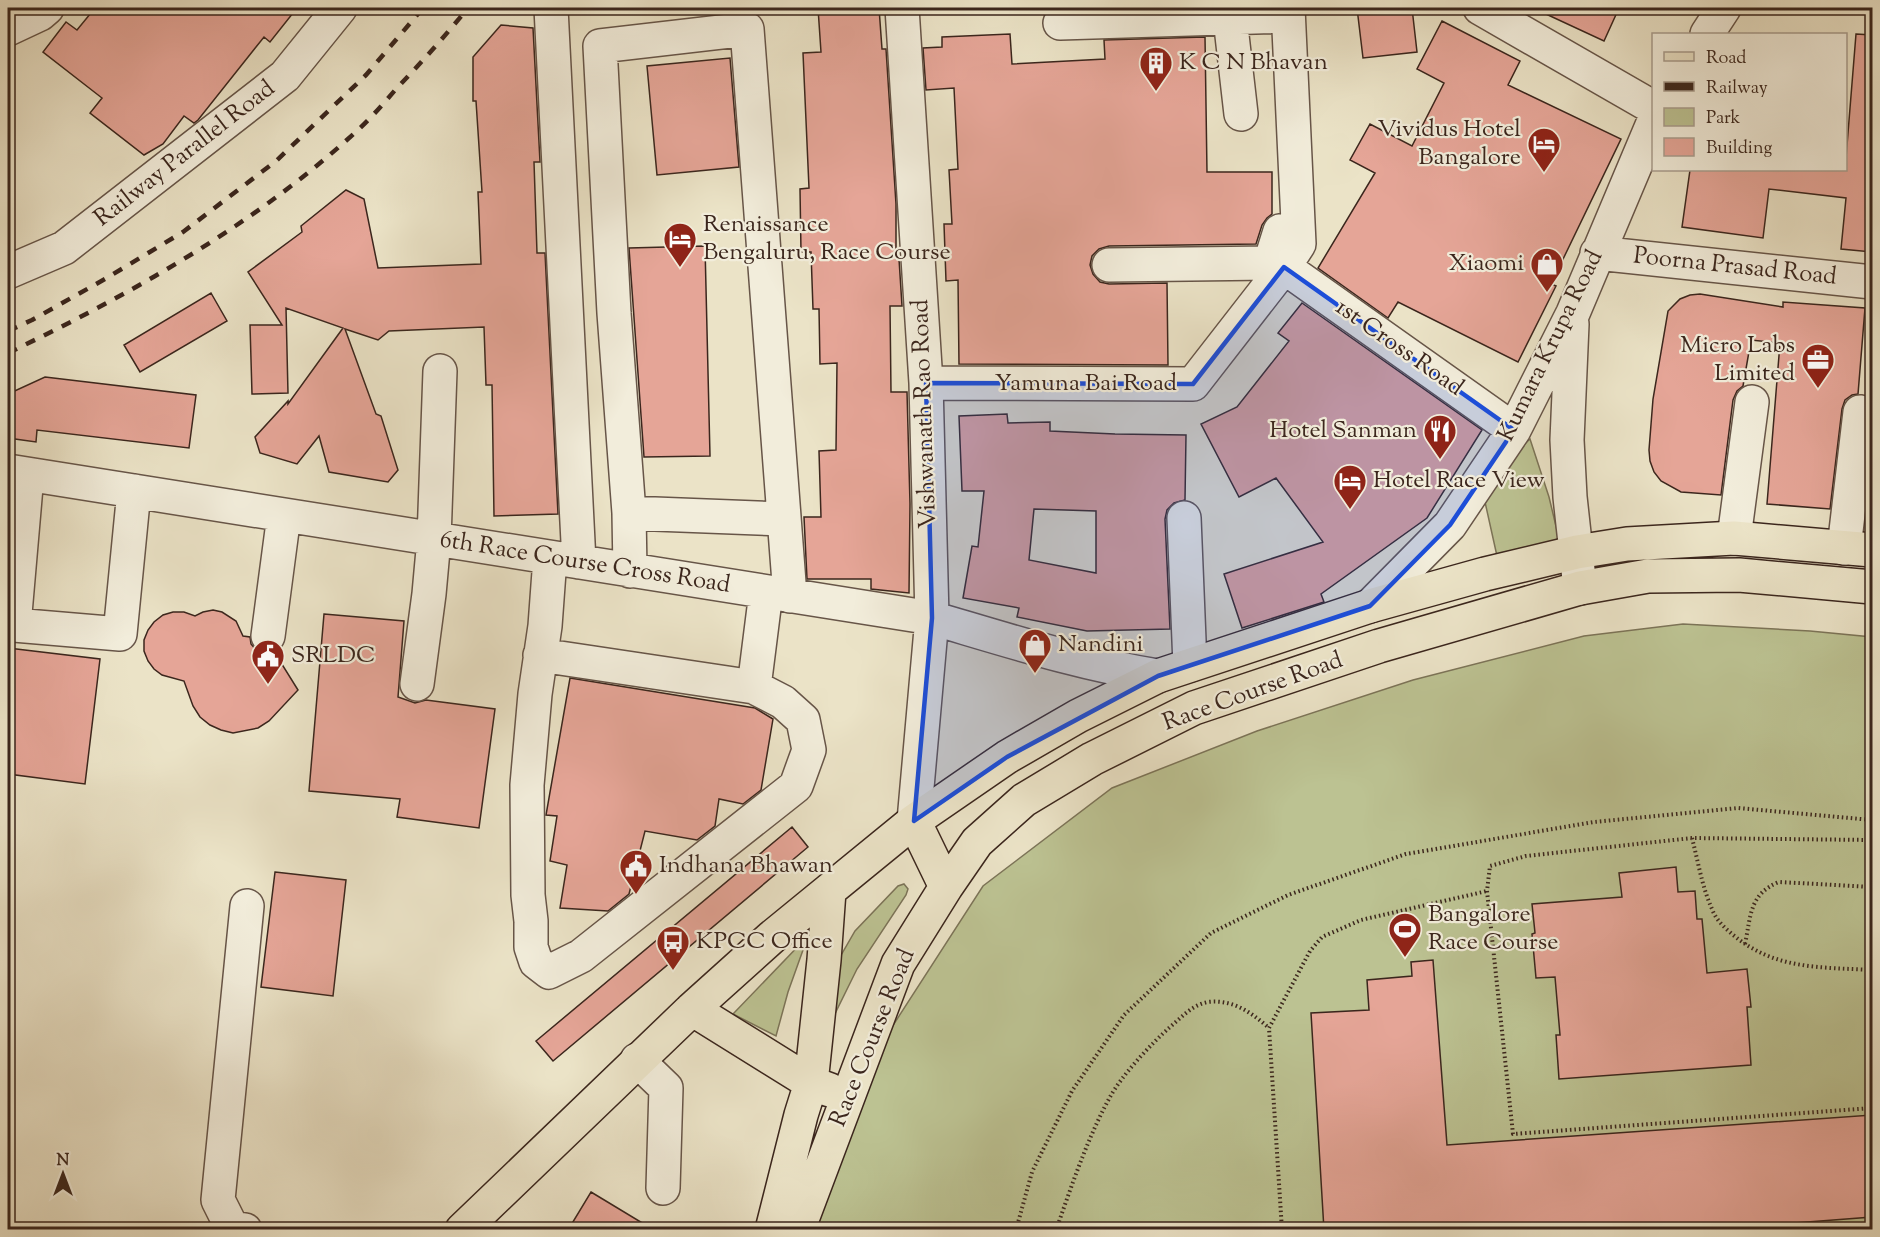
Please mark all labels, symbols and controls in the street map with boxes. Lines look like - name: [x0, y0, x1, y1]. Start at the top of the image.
- legend: [1652, 33, 1847, 171]
- building icon: K C N Bhavan: [1138, 45, 1174, 92]
- place label: K C N Bhavan: [1179, 46, 1328, 80]
- text: Road: [1706, 46, 1746, 72]
- street label: Railway Parallel Road: [87, 72, 283, 236]
- text: Railway: [1706, 76, 1768, 102]
- text: Park: [1706, 106, 1741, 132]
- place label: Vividus Hotel Bangalore: [1377, 113, 1521, 175]
- hotel icon: Vividus Hotel Bangalore: [1526, 126, 1562, 173]
- text: Building: [1706, 136, 1772, 162]
- place label: Renaissance Bengaluru, Race Course: [703, 208, 951, 270]
- hotel icon: Renaissance Bengaluru, Race Course: [662, 221, 698, 268]
- street label: Poorna Prasad Road: [1632, 239, 1839, 295]
- street label: Kumara Krupa Road: [1490, 244, 1612, 448]
- shop icon: Xiaomi: [1529, 246, 1565, 293]
- place label: Xiaomi: [1449, 247, 1524, 281]
- street label: 1st Cross Road: [1328, 291, 1471, 405]
- street label: Vishwanath Rao Road: [904, 298, 946, 529]
- place label: Micro Labs Limited: [1680, 329, 1795, 391]
- office icon: Micro Labs Limited: [1800, 342, 1836, 389]
- street label: Yamuna Bai Road: [995, 367, 1178, 401]
- restaurant icon: Hotel Sanman: [1422, 413, 1458, 460]
- place label: Hotel Sanman: [1269, 414, 1417, 448]
- hotel icon: Hotel Race View: [1332, 463, 1368, 510]
- place label: Hotel Race View: [1373, 464, 1545, 498]
- street label: 6th Race Course Cross Road: [437, 523, 733, 603]
- shop icon: Nandini: [1017, 627, 1053, 674]
- place label: Nandini: [1058, 628, 1144, 662]
- public building icon: SRLDC: [250, 638, 286, 685]
- place label: SRLDC: [291, 639, 375, 673]
- street label: Race Course Road: [1158, 643, 1348, 740]
- public building icon: Indhana Bhawan: [618, 848, 654, 895]
- place label: Indhana Bhawan: [659, 849, 833, 883]
- place label: Bangalore Race Course: [1428, 898, 1558, 960]
- sports icon: Bangalore Race Course: [1387, 911, 1423, 958]
- bus stop icon: KPCC Office: [655, 924, 691, 971]
- place label: KPCC Office: [696, 925, 833, 959]
- street label: Race Course Road: [822, 943, 924, 1132]
- north arrow: [33, 1144, 93, 1204]
- text: N: [57, 1150, 70, 1173]

